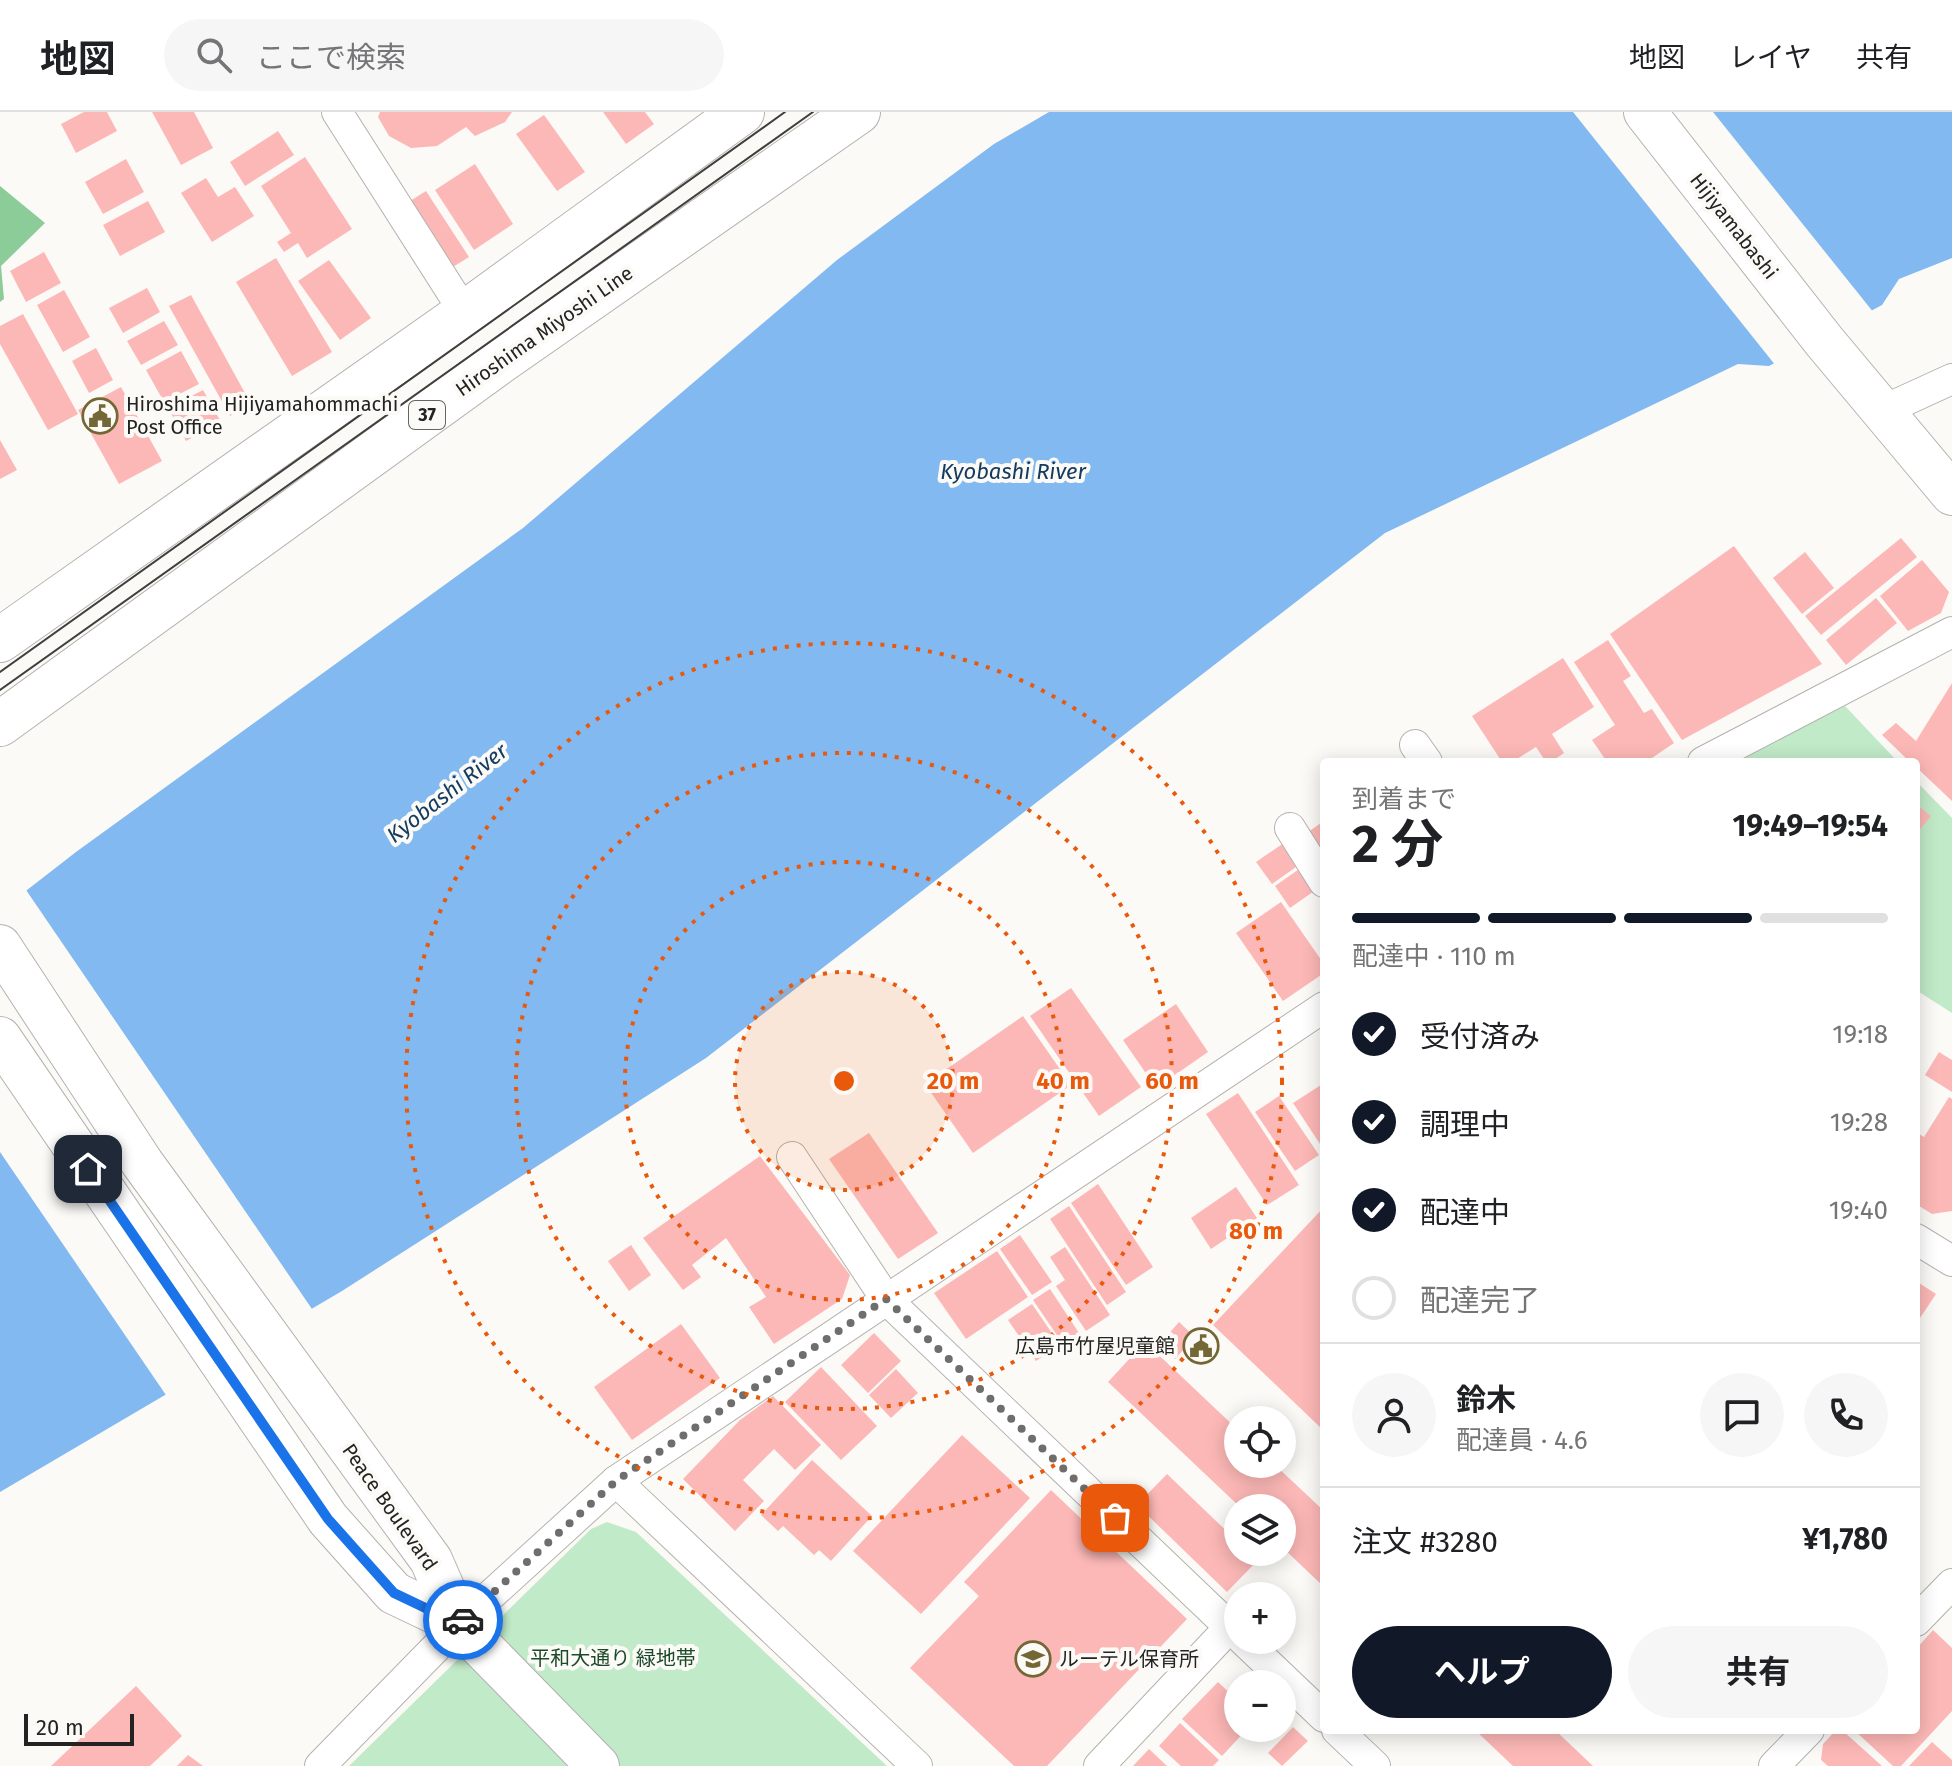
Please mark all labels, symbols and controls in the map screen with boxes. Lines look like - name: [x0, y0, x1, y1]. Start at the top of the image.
- search box: [164, 19, 724, 91]
- icon: search: [192, 33, 236, 77]
- text: 地図: [40, 36, 116, 82]
- text: ここで検索: [256, 40, 406, 76]
- text: 地図: [1629, 41, 1685, 74]
- text: レイヤ: [1729, 41, 1812, 74]
- text: 共有: [1856, 41, 1912, 74]
- street label: Hijiyamabashi: [1685, 168, 1783, 284]
- street label: Hiroshima Miyoshi Line: [451, 261, 637, 401]
- place label: Hiroshima Hijiyamahommachi Post Office: [126, 392, 398, 439]
- public building icon: Hiroshima Hijiyamahommachi Post Office: [81, 397, 119, 435]
- road number: 37: [409, 401, 445, 429]
- water label: Kyobashi River: [940, 458, 1086, 485]
- water label: Kyobashi River: [381, 737, 513, 848]
- text: 到着まで: [1352, 784, 1456, 815]
- text: 19:49–19:54: [1732, 808, 1888, 844]
- text: 2 分: [1352, 813, 1443, 876]
- text: 配達中 · 110 m: [1352, 941, 1516, 972]
- icon: check: [1352, 1012, 1396, 1056]
- text: 受付済み: [1420, 1019, 1540, 1055]
- text: 19:18: [1832, 1019, 1888, 1050]
- centre of rings: [830, 1067, 858, 1095]
- text: 20 m: [927, 1067, 979, 1095]
- text: 40 m: [1036, 1067, 1090, 1095]
- text: 60 m: [1145, 1067, 1199, 1095]
- icon: check: [1352, 1100, 1396, 1144]
- text: 調理中: [1420, 1107, 1510, 1143]
- text: 19:28: [1830, 1107, 1888, 1138]
- pin: [54, 1135, 122, 1203]
- icon: home: [66, 1147, 110, 1191]
- icon: check: [1352, 1188, 1396, 1232]
- text: 配達中: [1420, 1195, 1510, 1231]
- text: 19:40: [1829, 1195, 1888, 1226]
- text: 80 m: [1229, 1217, 1283, 1245]
- text: 配達完了: [1420, 1283, 1540, 1319]
- public building icon: 広島市竹屋児童館: [1182, 1327, 1220, 1365]
- place label: 広島市竹屋児童館: [1015, 1334, 1175, 1358]
- button: person: [1352, 1373, 1436, 1457]
- button: chat: [1700, 1373, 1784, 1457]
- button: phone: [1804, 1373, 1888, 1457]
- text: 鈴木: [1456, 1382, 1516, 1418]
- map controls: [1224, 1406, 1296, 1742]
- button: locate: [1224, 1406, 1296, 1478]
- text: 配達員 · 4.6: [1456, 1425, 1588, 1456]
- street label: Peace Boulevard: [337, 1439, 443, 1575]
- pin: [1081, 1484, 1149, 1552]
- button: layers: [1224, 1494, 1296, 1566]
- icon: bag: [1093, 1496, 1137, 1540]
- text: ¥1,780: [1802, 1521, 1888, 1557]
- text: 注文 #3280: [1352, 1524, 1498, 1560]
- courier: [423, 1580, 503, 1660]
- button: +: [1224, 1582, 1296, 1654]
- icon: car: [441, 1598, 485, 1642]
- button: ヘルプ: [1352, 1626, 1612, 1718]
- button: 共有: [1628, 1626, 1888, 1718]
- school or university icon: ルーテル保育所: [1014, 1640, 1052, 1678]
- park label: 平和大通り 緑地帯: [530, 1646, 696, 1670]
- place label: ルーテル保育所: [1059, 1647, 1199, 1671]
- button: −: [1224, 1670, 1296, 1742]
- scale bar: [24, 1710, 134, 1746]
- text: 20 m: [36, 1714, 84, 1741]

